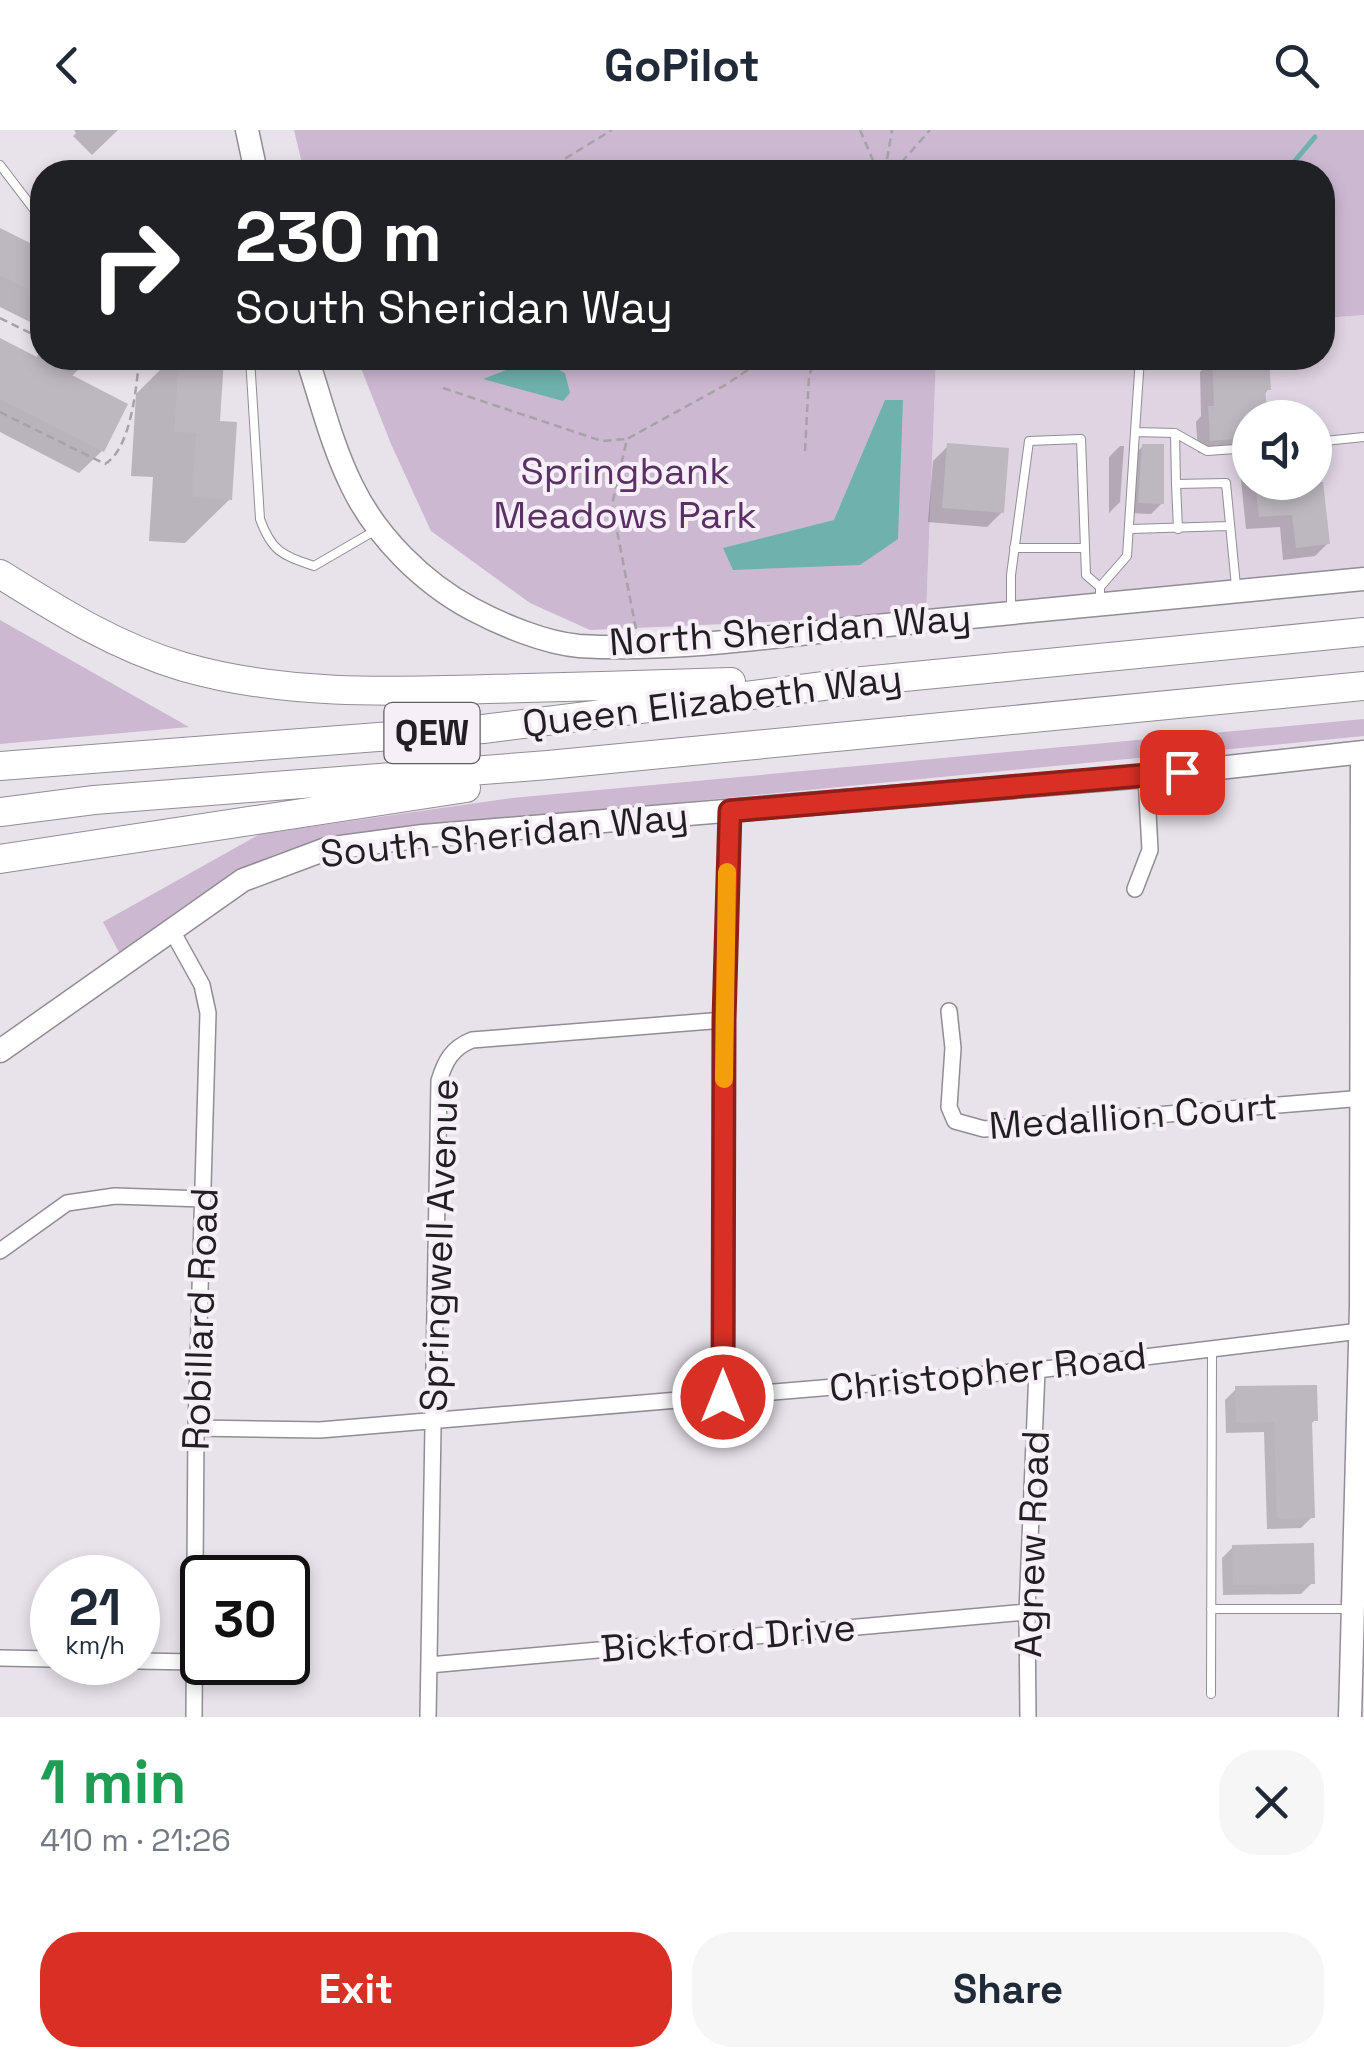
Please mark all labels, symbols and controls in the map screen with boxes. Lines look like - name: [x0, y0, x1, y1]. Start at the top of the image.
- text: GoPilot: [604, 37, 760, 94]
- icon: back: [40, 38, 95, 93]
- icon: search: [1269, 38, 1324, 93]
- text: 230 m: [235, 192, 442, 281]
- icon: right: [70, 200, 200, 330]
- text: South Sheridan Way: [235, 279, 673, 336]
- map controls: [1232, 400, 1332, 500]
- button: sound: [1232, 400, 1332, 500]
- park label: Springbank Meadows Park: [493, 447, 757, 539]
- street label: North Sheridan Way: [607, 593, 973, 667]
- street label: Queen Elizabeth Way: [519, 654, 905, 748]
- road number: QEW: [384, 703, 480, 763]
- pin: [1140, 730, 1225, 815]
- icon: arrive: [1155, 745, 1210, 800]
- street label: South Sheridan Way: [318, 792, 690, 878]
- street label: Springwell Avenue: [409, 1077, 469, 1413]
- street label: Medallion Court: [987, 1082, 1279, 1150]
- street label: Robillard Road: [171, 1187, 229, 1451]
- street label: Christopher Road: [827, 1331, 1149, 1413]
- position arrow: [671, 1345, 775, 1449]
- street label: Agnew Road: [1004, 1430, 1060, 1658]
- speed limit sign: 30: [180, 1555, 310, 1685]
- text: 21: [69, 1576, 121, 1640]
- street label: Bickford Drive: [598, 1603, 858, 1673]
- text: km/h: [65, 1629, 125, 1661]
- text: 1 min: [40, 1744, 187, 1821]
- button: close: [1219, 1750, 1324, 1855]
- text: 410 m · 21:26: [40, 1820, 231, 1860]
- button: Exit: [40, 1932, 672, 2047]
- button: Share: [692, 1932, 1324, 2047]

